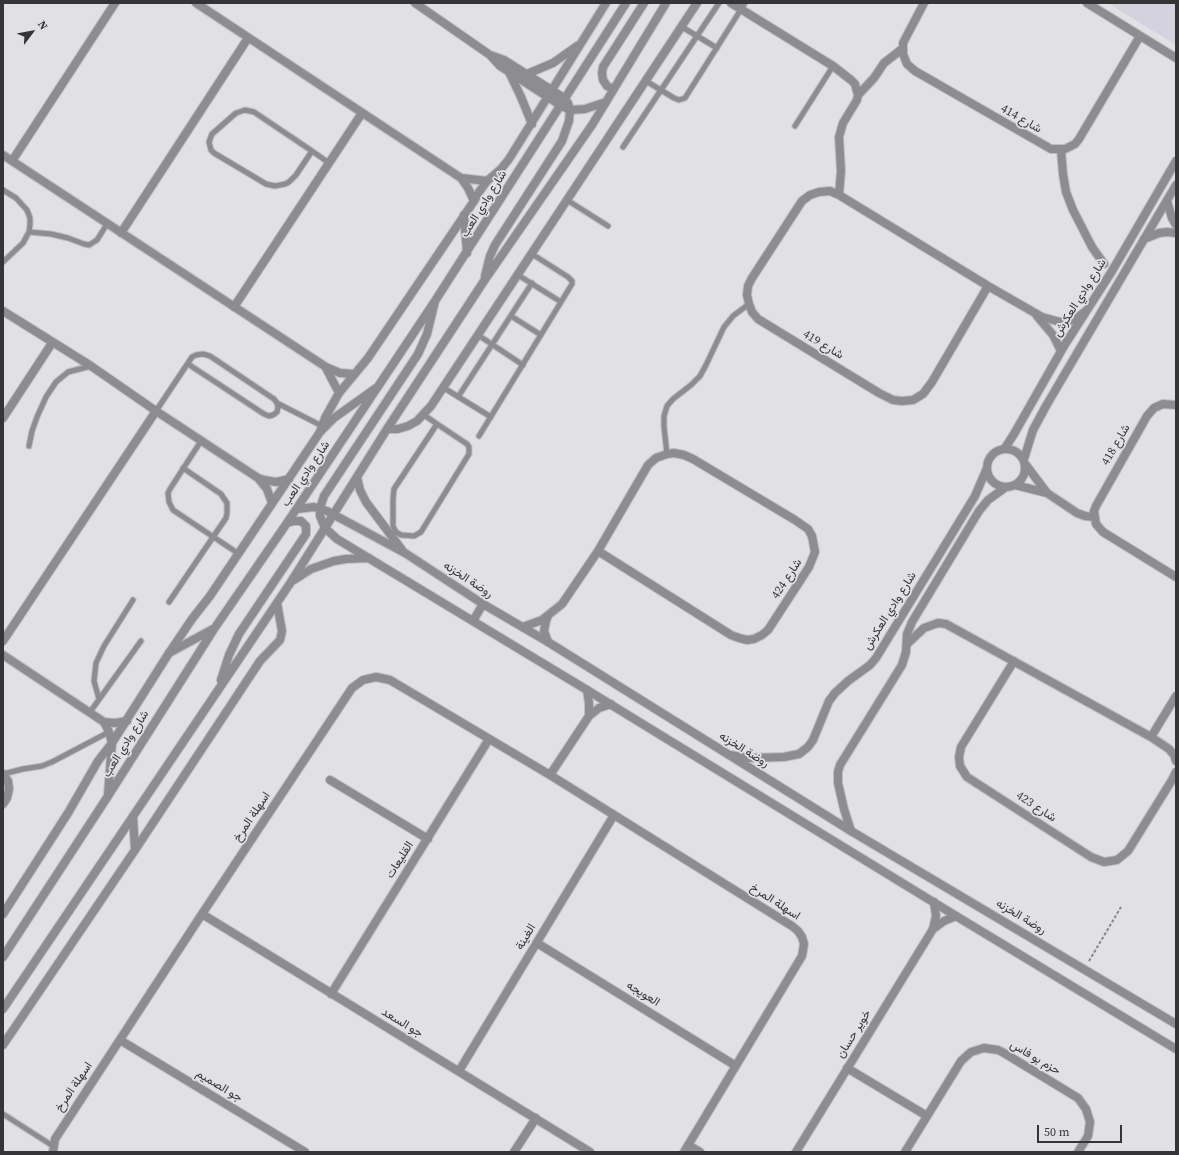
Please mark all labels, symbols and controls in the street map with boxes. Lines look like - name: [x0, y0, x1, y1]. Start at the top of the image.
- north arrow: [12, 12, 52, 52]
- text: N: [34, 18, 51, 33]
- street label: شارع 414: [998, 102, 1044, 136]
- street label: شارع وادي العب: [458, 168, 510, 240]
- street label: شارع وادي العكرش: [1050, 256, 1110, 340]
- street label: شارع 419: [800, 327, 846, 363]
- street label: شارع 418: [1099, 422, 1133, 468]
- street label: شارع وادي العب: [279, 438, 333, 510]
- street label: شارع 424: [769, 556, 805, 602]
- street label: روضة الخزنه: [441, 559, 495, 601]
- street label: شارع وادي العكرش: [860, 569, 920, 653]
- street label: شارع وادي العب: [100, 708, 152, 780]
- street label: روضة الخزنه: [716, 729, 772, 771]
- street label: اسهلة المرخ: [230, 789, 274, 845]
- street label: شارع 423: [1013, 789, 1059, 825]
- street label: القليعات: [383, 839, 417, 881]
- street label: اسهلة المرخ: [747, 880, 803, 924]
- street label: روضة الخزنه: [993, 896, 1049, 938]
- street label: الغينة: [513, 921, 539, 953]
- street label: العويجه: [624, 978, 662, 1010]
- street label: جو السعد: [379, 1005, 425, 1041]
- street label: خوير حسان: [833, 1007, 875, 1061]
- street label: حزم بو فاس: [1007, 1038, 1063, 1078]
- street label: اسهلة المرخ: [52, 1059, 96, 1115]
- street label: جو الصميم: [193, 1067, 245, 1105]
- scale bar: [1039, 1117, 1124, 1143]
- text: 50 m: [1044, 1124, 1070, 1140]

